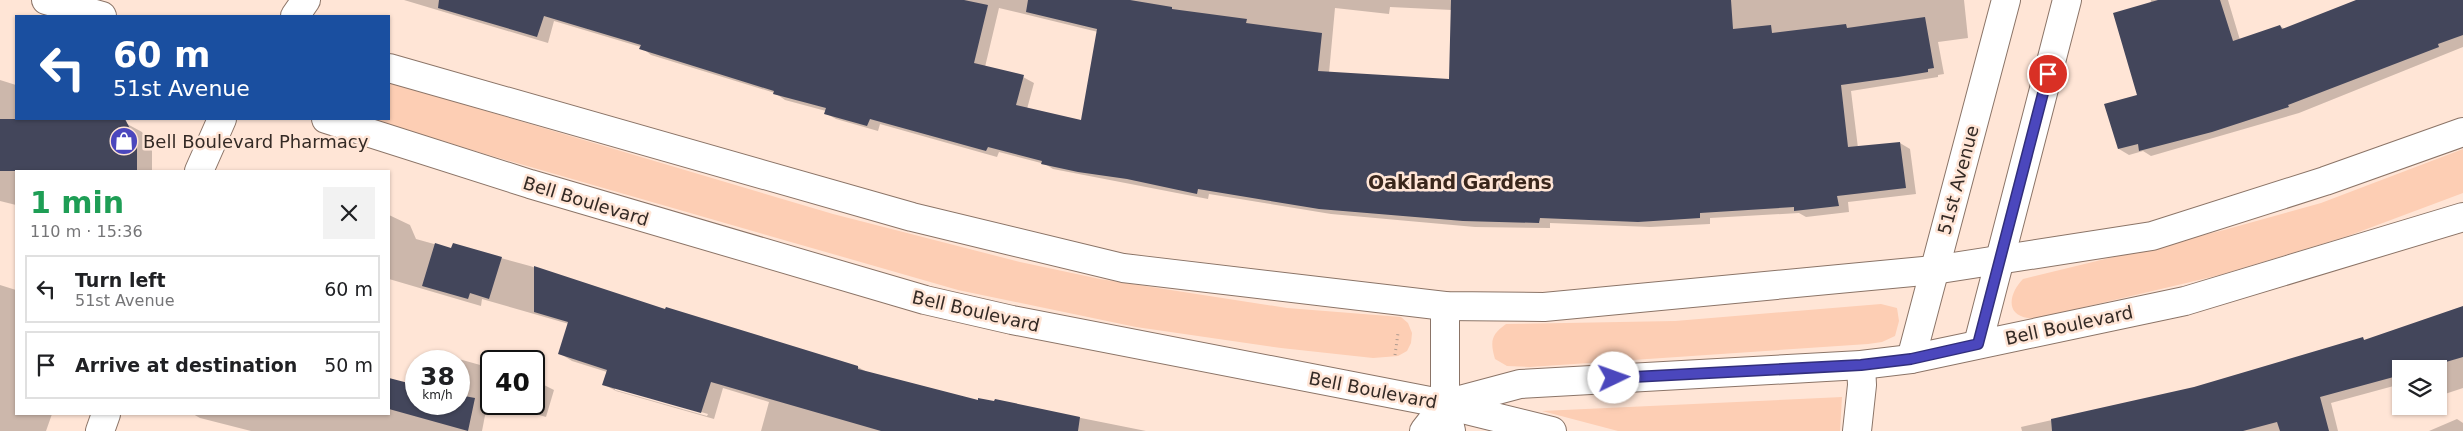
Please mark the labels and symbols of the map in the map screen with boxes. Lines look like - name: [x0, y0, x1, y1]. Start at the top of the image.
- pin: [2027, 53, 2069, 95]
- street label: 51st Avenue: [1933, 123, 1983, 237]
- shop icon: Bell Boulevard Pharmacy: [109, 126, 139, 156]
- place label: Bell Boulevard Pharmacy: [143, 131, 369, 152]
- district label: Oakland Gardens: [1368, 171, 1552, 193]
- street label: Bell Boulevard: [521, 172, 651, 230]
- street label: Bell Boulevard: [910, 286, 1042, 336]
- street label: Bell Boulevard: [2003, 301, 2135, 349]
- speed limit sign: 40: [480, 350, 545, 415]
- position arrow: [1587, 351, 1639, 403]
- street label: Bell Boulevard: [1307, 367, 1439, 413]

